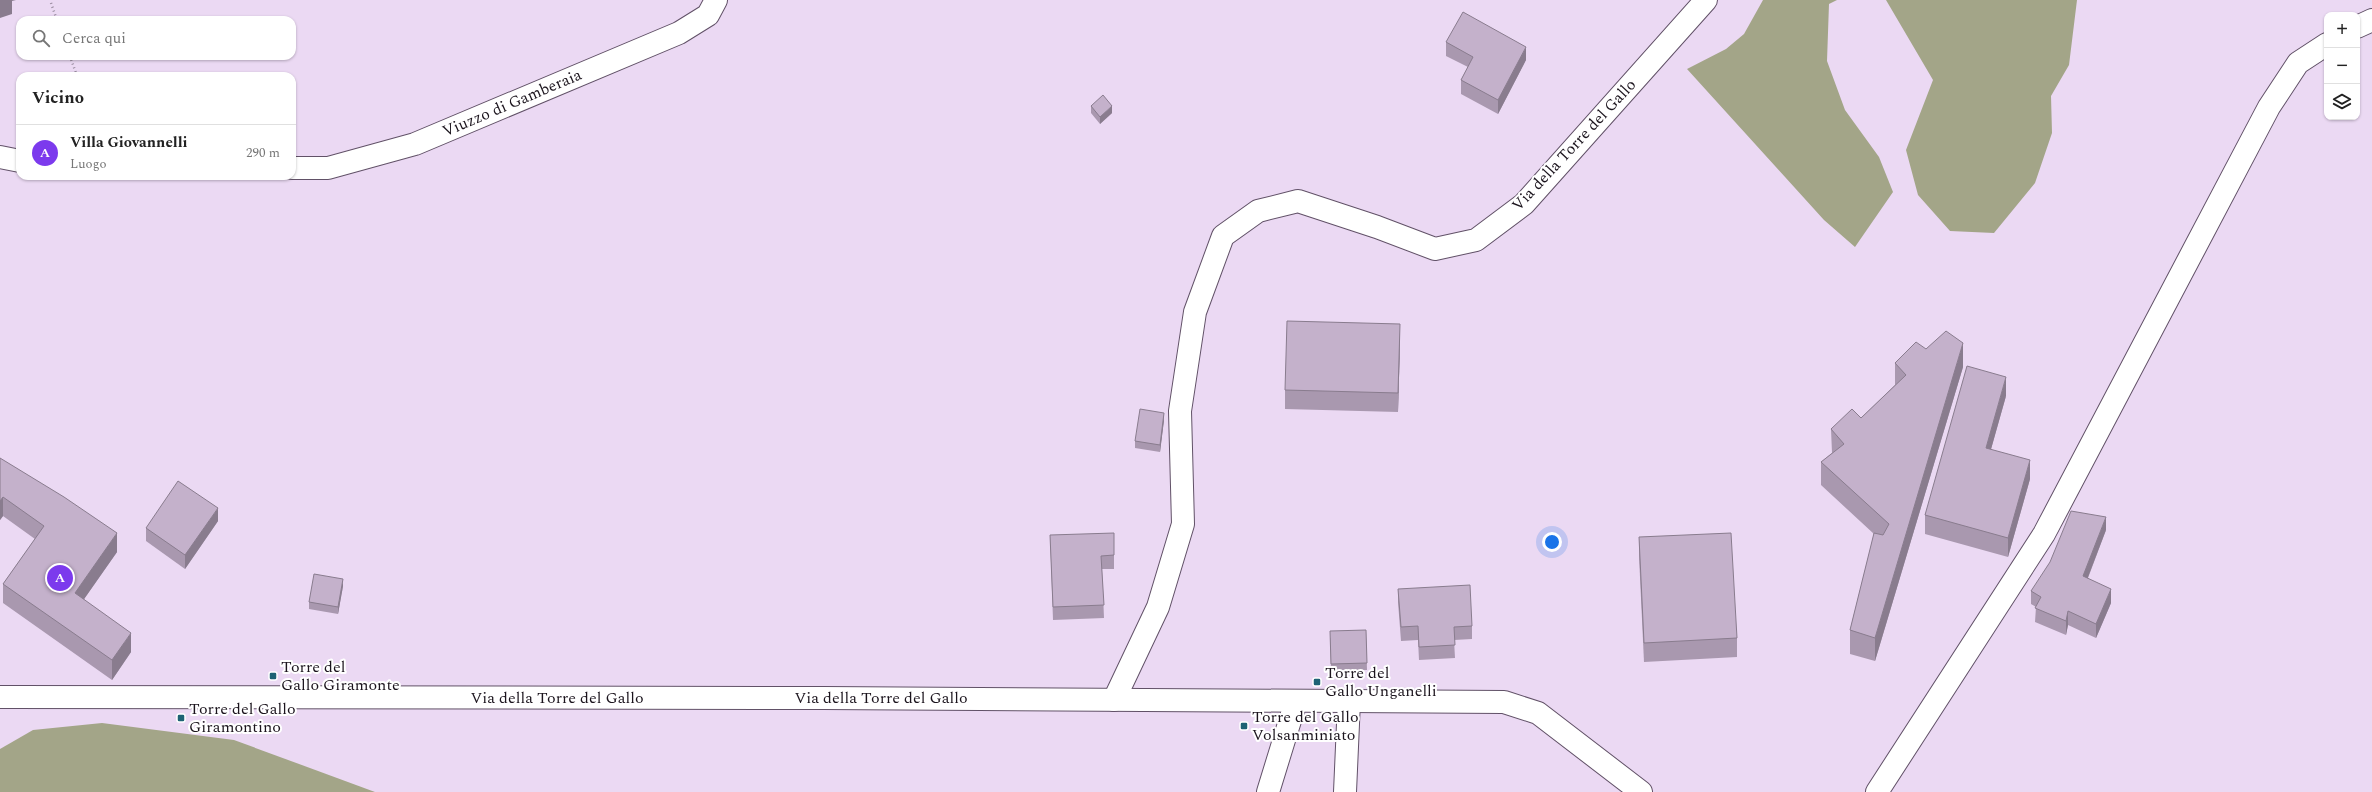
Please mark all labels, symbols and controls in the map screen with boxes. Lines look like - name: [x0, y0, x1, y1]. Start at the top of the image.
- map controls: [2324, 12, 2360, 120]
- button: +: [2324, 12, 2360, 48]
- search box: [16, 16, 296, 60]
- icon: search: [30, 27, 52, 49]
- text: Cerca qui: [62, 27, 126, 50]
- button: −: [2324, 48, 2360, 84]
- street label: Viuzzo di Gamberaia: [439, 63, 586, 143]
- street label: Via della Torre del Gallo: [1506, 74, 1642, 216]
- button: layers: [2324, 84, 2360, 120]
- text: Vicino: [32, 85, 84, 111]
- text: Villa Giovannelli: [70, 131, 188, 154]
- text: A: [40, 143, 50, 163]
- text: 290 m: [246, 143, 280, 163]
- text: Luogo: [70, 154, 107, 174]
- your location: [1542, 532, 1562, 552]
- pin: A: [47, 563, 73, 593]
- place label: Torre del Gallo Giramonte: [281, 655, 400, 697]
- place label: Torre del Gallo Unganelli: [1325, 661, 1437, 703]
- marker: Torre del Gallo Giramonte: [268, 671, 278, 681]
- marker: Torre del Gallo Unganelli: [1312, 677, 1322, 687]
- street label: Via della Torre del Gallo: [470, 686, 644, 710]
- street label: Via della Torre del Gallo: [794, 686, 968, 710]
- place label: Torre del Gallo Giramontino: [189, 697, 296, 739]
- place label: Torre del Gallo Volsanminiato: [1252, 705, 1359, 747]
- marker: Torre del Gallo Giramontino: [176, 713, 186, 723]
- marker: Torre del Gallo Volsanminiato: [1239, 721, 1249, 731]

